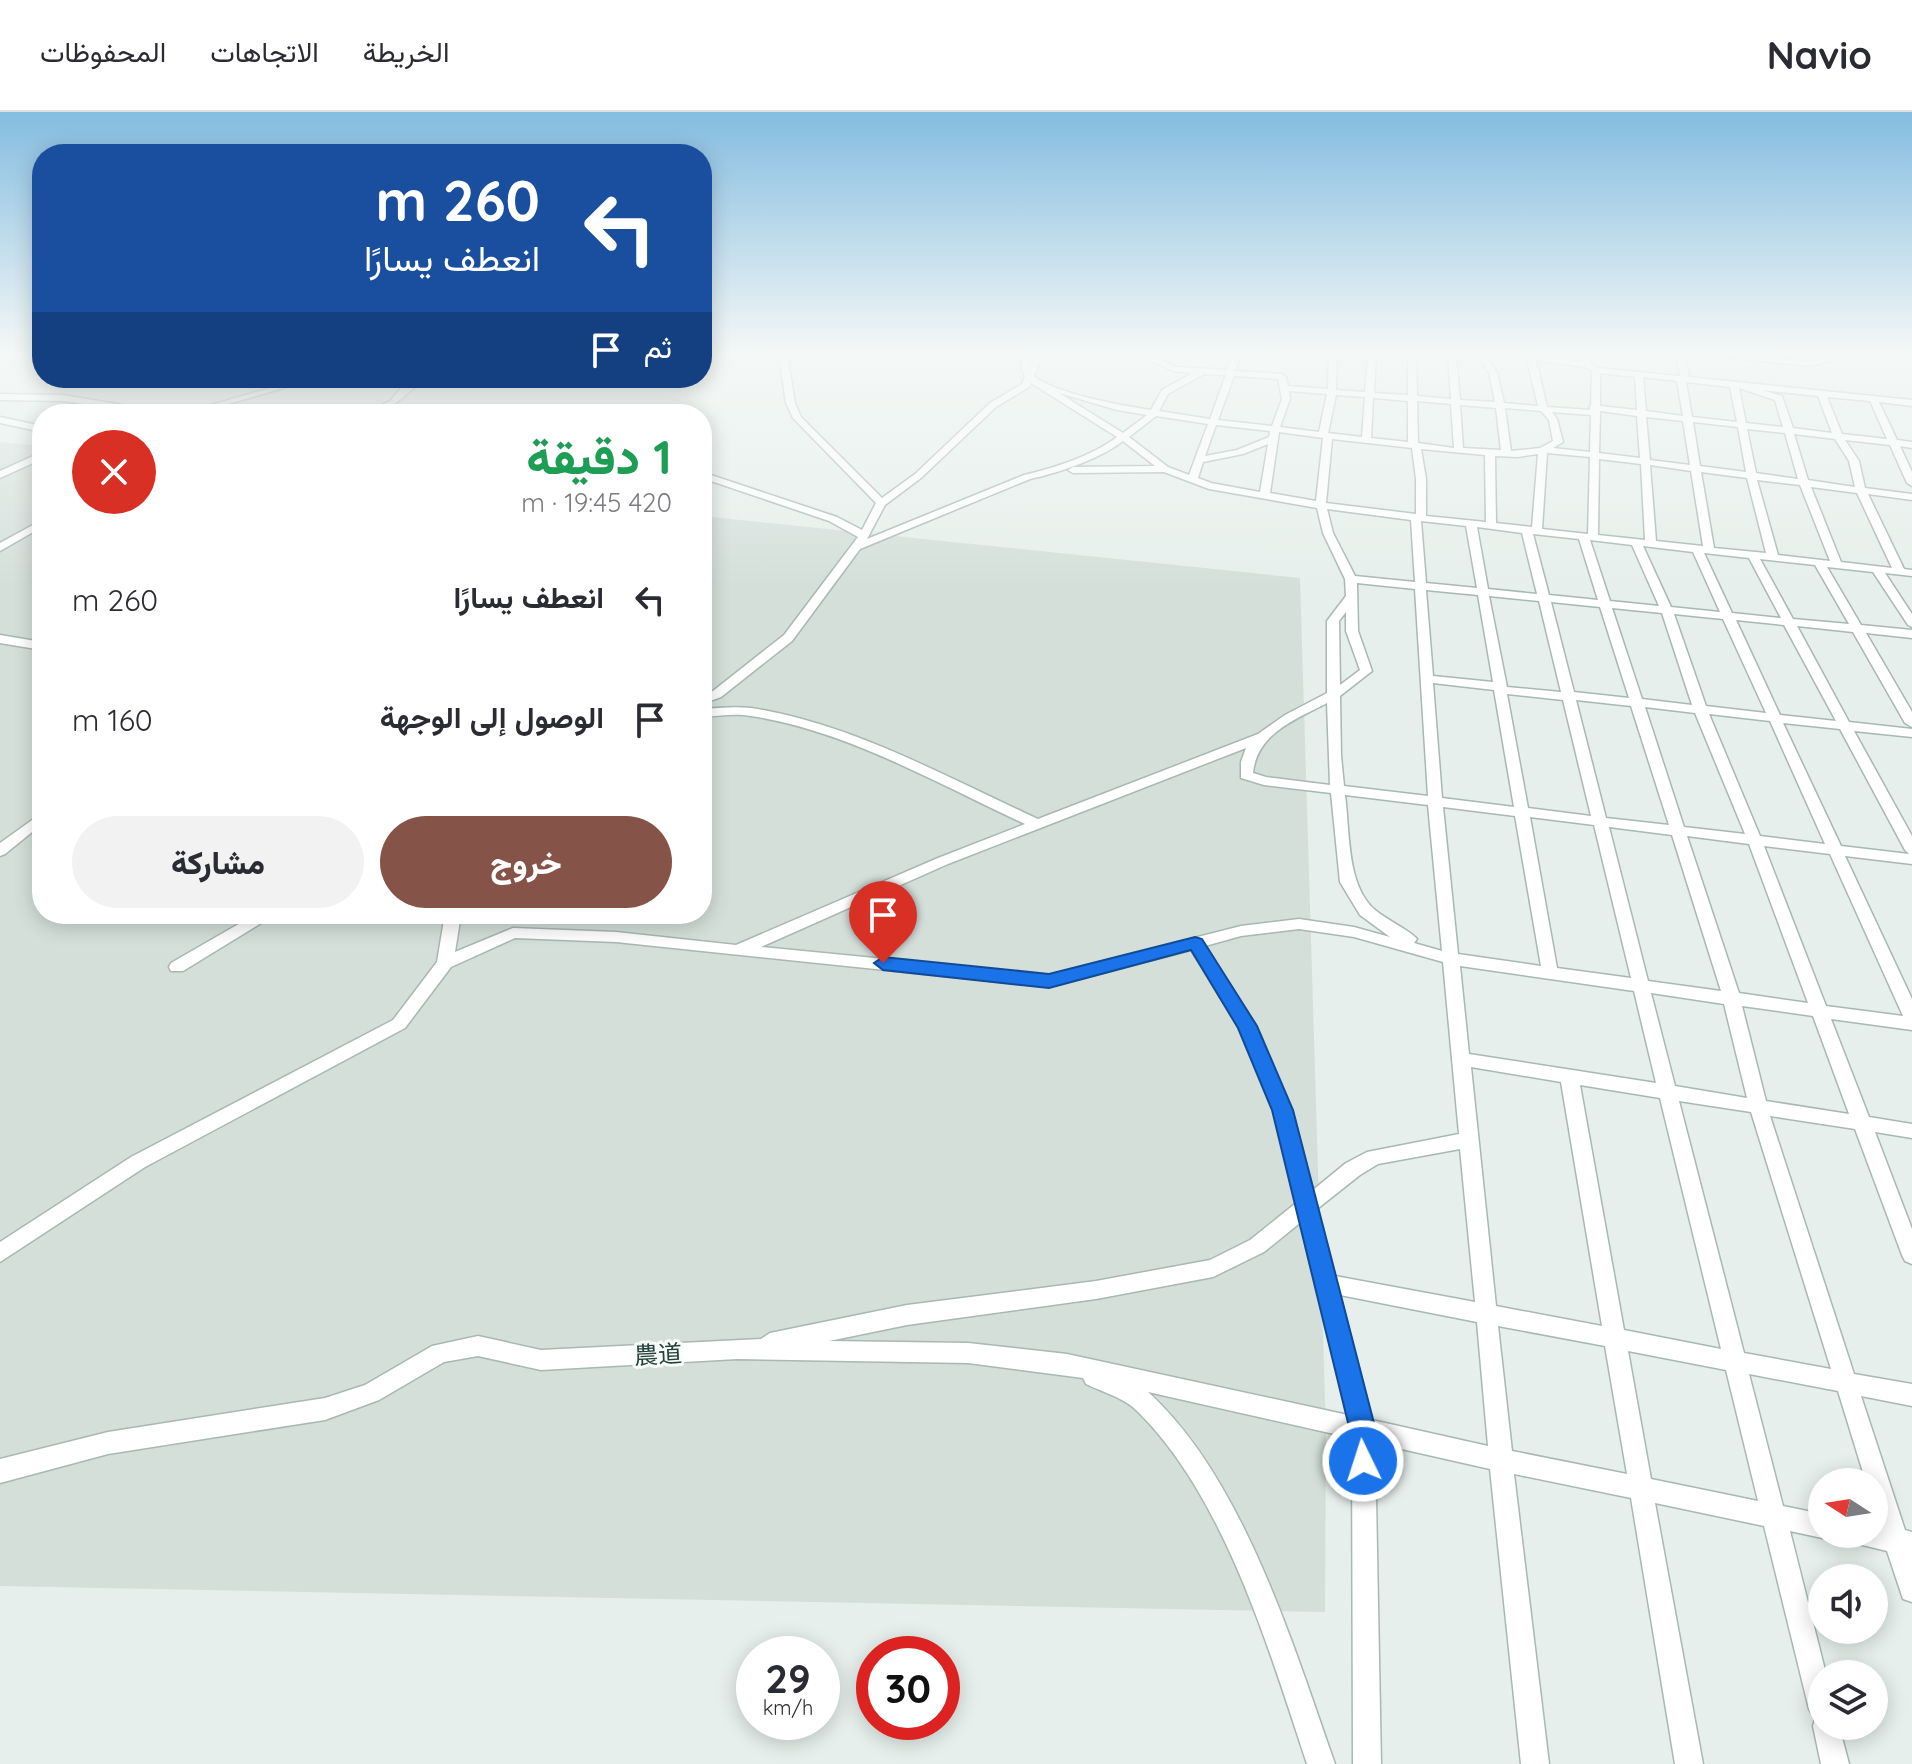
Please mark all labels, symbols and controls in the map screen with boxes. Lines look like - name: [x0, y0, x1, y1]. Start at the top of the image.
- text: Navio: [1767, 31, 1872, 79]
- text: المحفوظات: [40, 34, 166, 69]
- text: الاتجاهات: [210, 34, 319, 69]
- text: الخريطة: [363, 34, 449, 69]
- text: 260 m: [375, 165, 540, 235]
- icon: left: [568, 176, 672, 280]
- text: انعطف يسارًا: [364, 235, 540, 280]
- icon: arrive: [584, 328, 628, 372]
- text: ثم: [644, 328, 672, 366]
- text: 1 دقيقة: [526, 426, 672, 486]
- button: close: [72, 430, 156, 514]
- text: 420 m · 19:45: [521, 486, 672, 519]
- text: انعطف يسارًا: [454, 578, 604, 616]
- icon: left: [628, 578, 672, 622]
- text: 260 m: [72, 581, 158, 619]
- text: الوصول إلى الوجهة: [380, 698, 604, 736]
- icon: arrive: [628, 698, 672, 742]
- text: 160 m: [72, 701, 153, 739]
- button: مشاركة: [72, 816, 364, 908]
- button: خروج: [380, 816, 672, 908]
- pin: [849, 881, 917, 963]
- icon: arrive: [861, 893, 905, 937]
- street label: 農道: [633, 1338, 683, 1370]
- position arrow: [1321, 1419, 1405, 1503]
- north arrow: [1808, 1468, 1888, 1548]
- map controls: [1808, 1468, 1888, 1740]
- button: sound: [1808, 1564, 1888, 1644]
- speed limit sign: 30: [856, 1636, 960, 1740]
- text: 29: [765, 1653, 811, 1703]
- button: layers: [1808, 1660, 1888, 1740]
- text: km/h: [763, 1695, 813, 1720]

